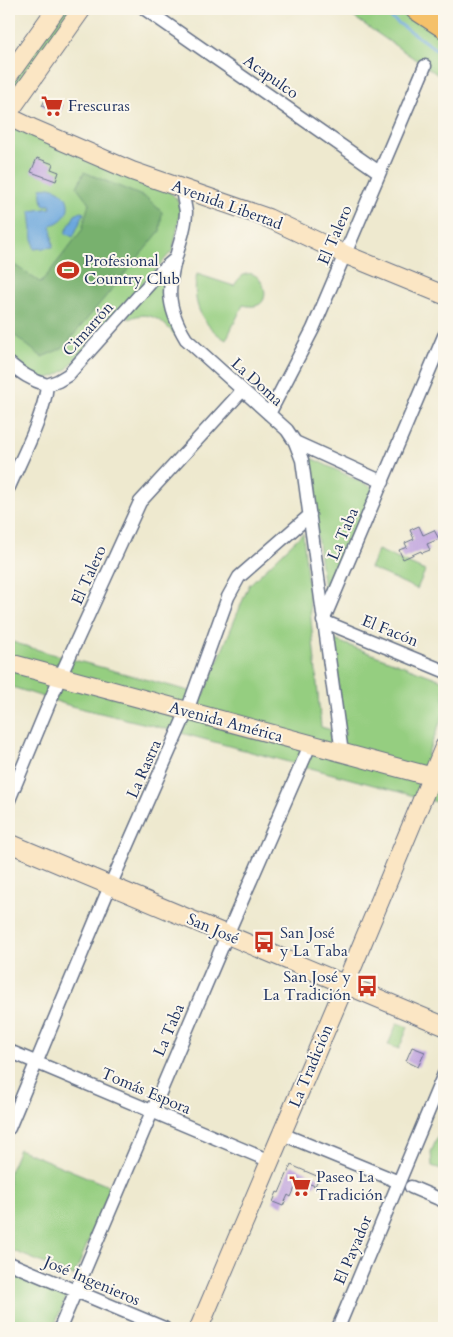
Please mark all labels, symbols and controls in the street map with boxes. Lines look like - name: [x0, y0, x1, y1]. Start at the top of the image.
- street label: Acapulco: [239, 50, 303, 104]
- supermarket icon: Frescuras: [39, 93, 65, 119]
- place label: Frescuras: [68, 95, 130, 117]
- street label: Avenida Libertad: [169, 175, 286, 235]
- street label: El Talero: [313, 202, 358, 268]
- place label: Profesional Country Club: [84, 250, 180, 290]
- sports icon: Profesional Country Club: [55, 257, 81, 283]
- street label: Cimarrón: [58, 297, 118, 361]
- street label: La Doma: [226, 353, 288, 411]
- street label: La Taba: [322, 504, 364, 564]
- street label: El Talero: [66, 542, 112, 608]
- street label: El Facón: [358, 610, 422, 652]
- street label: Avenida América: [167, 696, 285, 748]
- street label: La Rastra: [121, 736, 167, 802]
- street label: San José: [183, 908, 243, 950]
- place label: San José y La Taba: [279, 922, 348, 962]
- bus stop icon: San José y La Taba: [251, 929, 277, 955]
- place label: San José y La Tradición: [263, 966, 352, 1006]
- bus stop icon: San José y La Tradición: [354, 973, 380, 999]
- street label: La Taba: [148, 1000, 190, 1060]
- street label: La Tradición: [284, 1021, 338, 1111]
- street label: Tomás Espora: [98, 1062, 194, 1120]
- place label: Paseo La Tradición: [316, 1166, 383, 1206]
- supermarket icon: Paseo La Tradición: [287, 1173, 313, 1199]
- street label: El Payador: [329, 1212, 377, 1288]
- street label: José Ingenieros: [39, 1250, 143, 1311]

